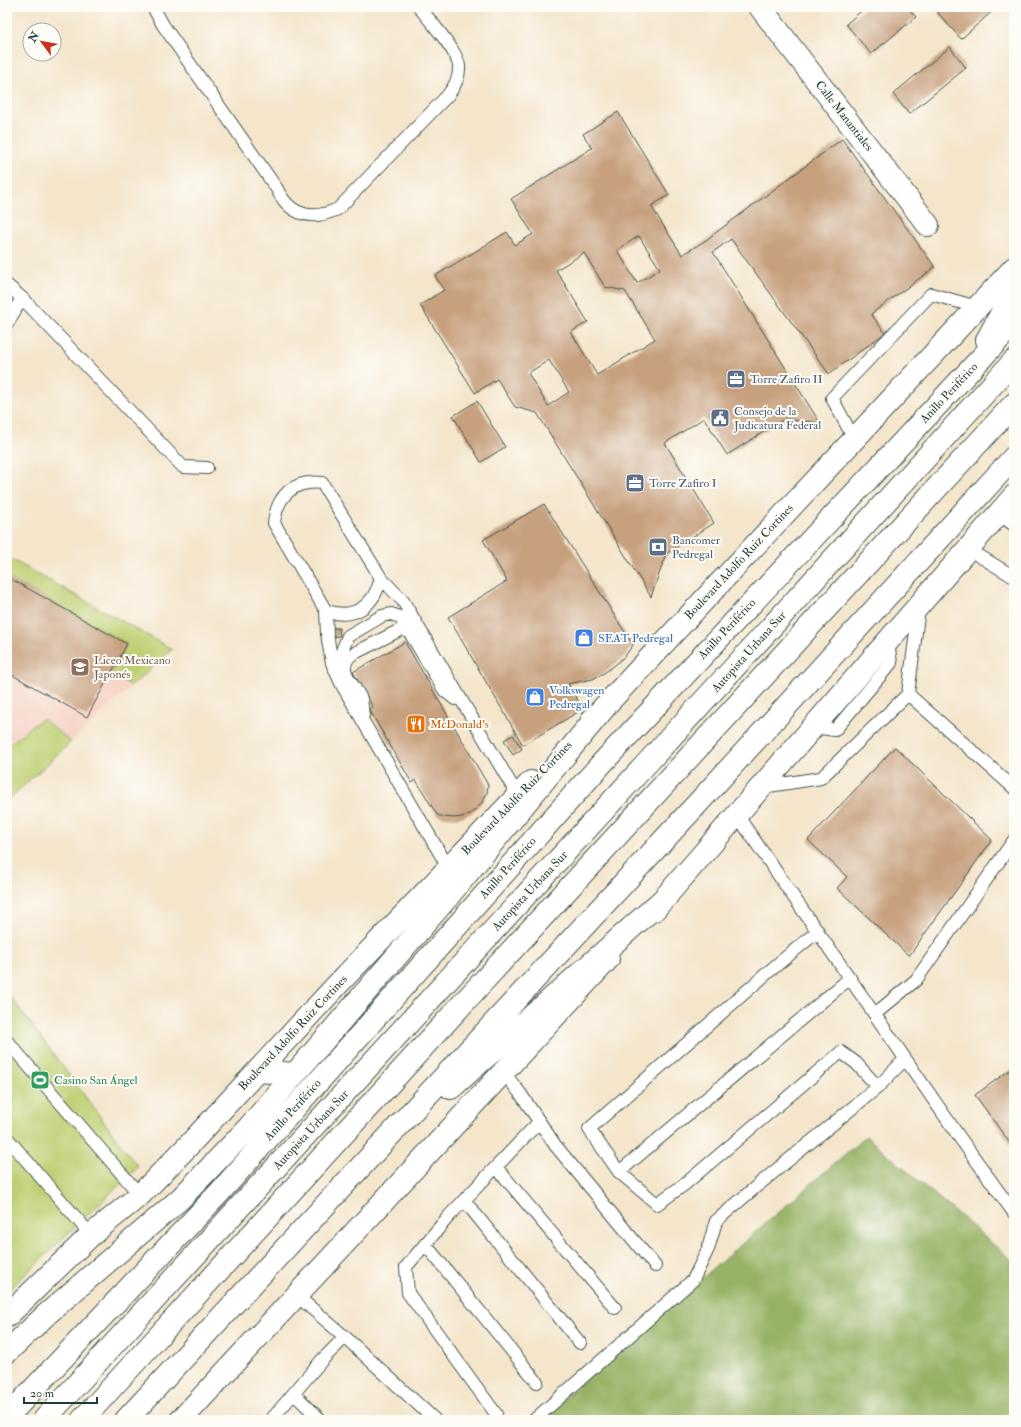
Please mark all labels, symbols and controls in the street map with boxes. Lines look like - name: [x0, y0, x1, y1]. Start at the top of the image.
- north arrow: [22, 22, 62, 62]
- text: N: [25, 28, 43, 45]
- street label: Calle Manantiales: [812, 78, 876, 154]
- street label: Anillo Periférico: [916, 359, 981, 427]
- office icon: Torre Zafiro II: [725, 368, 747, 390]
- place label: Torre Zafiro II: [750, 372, 823, 387]
- place label: Consejo de la Judicatura Federal: [733, 404, 821, 433]
- public building icon: Consejo de la Judicatura Federal: [709, 407, 731, 429]
- office icon: Torre Zafiro I: [624, 472, 646, 494]
- place label: Torre Zafiro I: [649, 476, 717, 491]
- street label: Boulevard Adolfo Ruiz Cortines: [681, 501, 797, 623]
- place label: Bancomer Pedregal: [672, 533, 721, 562]
- bank icon: Bancomer Pedregal: [647, 536, 669, 558]
- street label: Anillo Periférico: [694, 595, 759, 663]
- street label: Autopista Urbana Sur: [708, 608, 790, 696]
- shop icon: SEAT Pedregal: [573, 627, 595, 649]
- place label: SEAT Pedregal: [598, 631, 673, 646]
- place label: Liceo Mexicano Japonés: [93, 653, 171, 682]
- school or university icon: Liceo Mexicano Japonés: [69, 656, 91, 678]
- place label: Volkswagen Pedregal: [549, 683, 604, 712]
- shop icon: Volkswagen Pedregal: [524, 686, 546, 708]
- restaurant icon: McDonald's: [405, 713, 427, 735]
- place label: McDonald's: [430, 717, 489, 732]
- street label: Boulevard Adolfo Ruiz Cortines: [459, 738, 575, 858]
- street label: Anillo Periférico: [476, 834, 540, 903]
- street label: Autopista Urbana Sur: [488, 847, 571, 935]
- street label: Boulevard Adolfo Ruiz Cortines: [235, 972, 351, 1094]
- sports icon: Casino San Ángel: [29, 1069, 51, 1091]
- place label: Casino San Ángel: [54, 1073, 138, 1088]
- street label: Anillo Periférico: [261, 1076, 325, 1145]
- street label: Autopista Urbana Sur: [269, 1086, 352, 1174]
- scale bar: [24, 1379, 97, 1405]
- text: 20 m: [30, 1386, 55, 1401]

